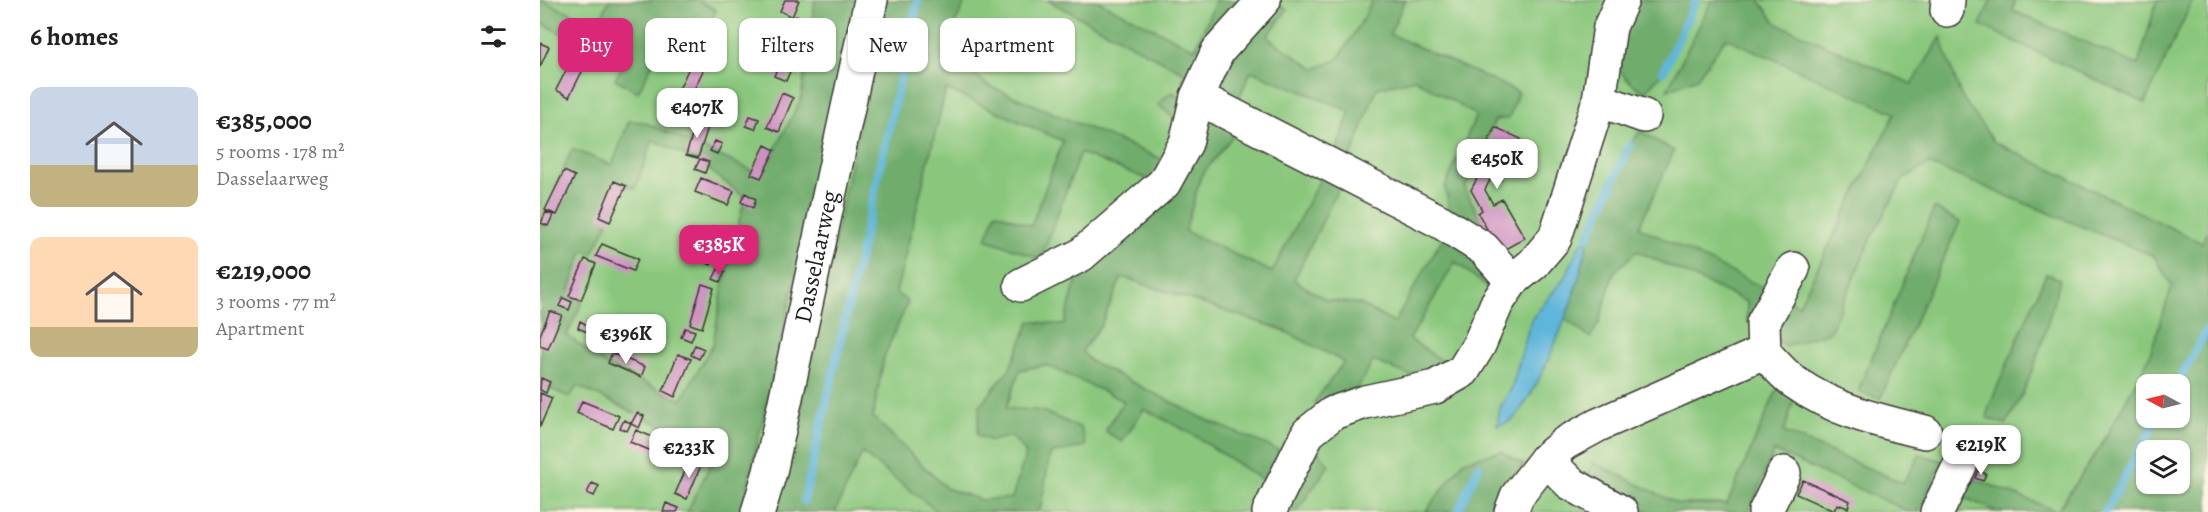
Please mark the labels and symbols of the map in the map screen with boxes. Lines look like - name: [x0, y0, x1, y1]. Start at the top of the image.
- pin: €407K: [655, 88, 739, 139]
- pin: €450K: [1455, 139, 1539, 190]
- street label: Dasselaarweg: [786, 187, 846, 326]
- pin: €385K: [677, 225, 761, 276]
- pin: €396K: [584, 314, 668, 365]
- north arrow: [2136, 374, 2190, 428]
- pin: €219K: [1939, 425, 2023, 476]
- pin: €233K: [647, 428, 731, 479]

